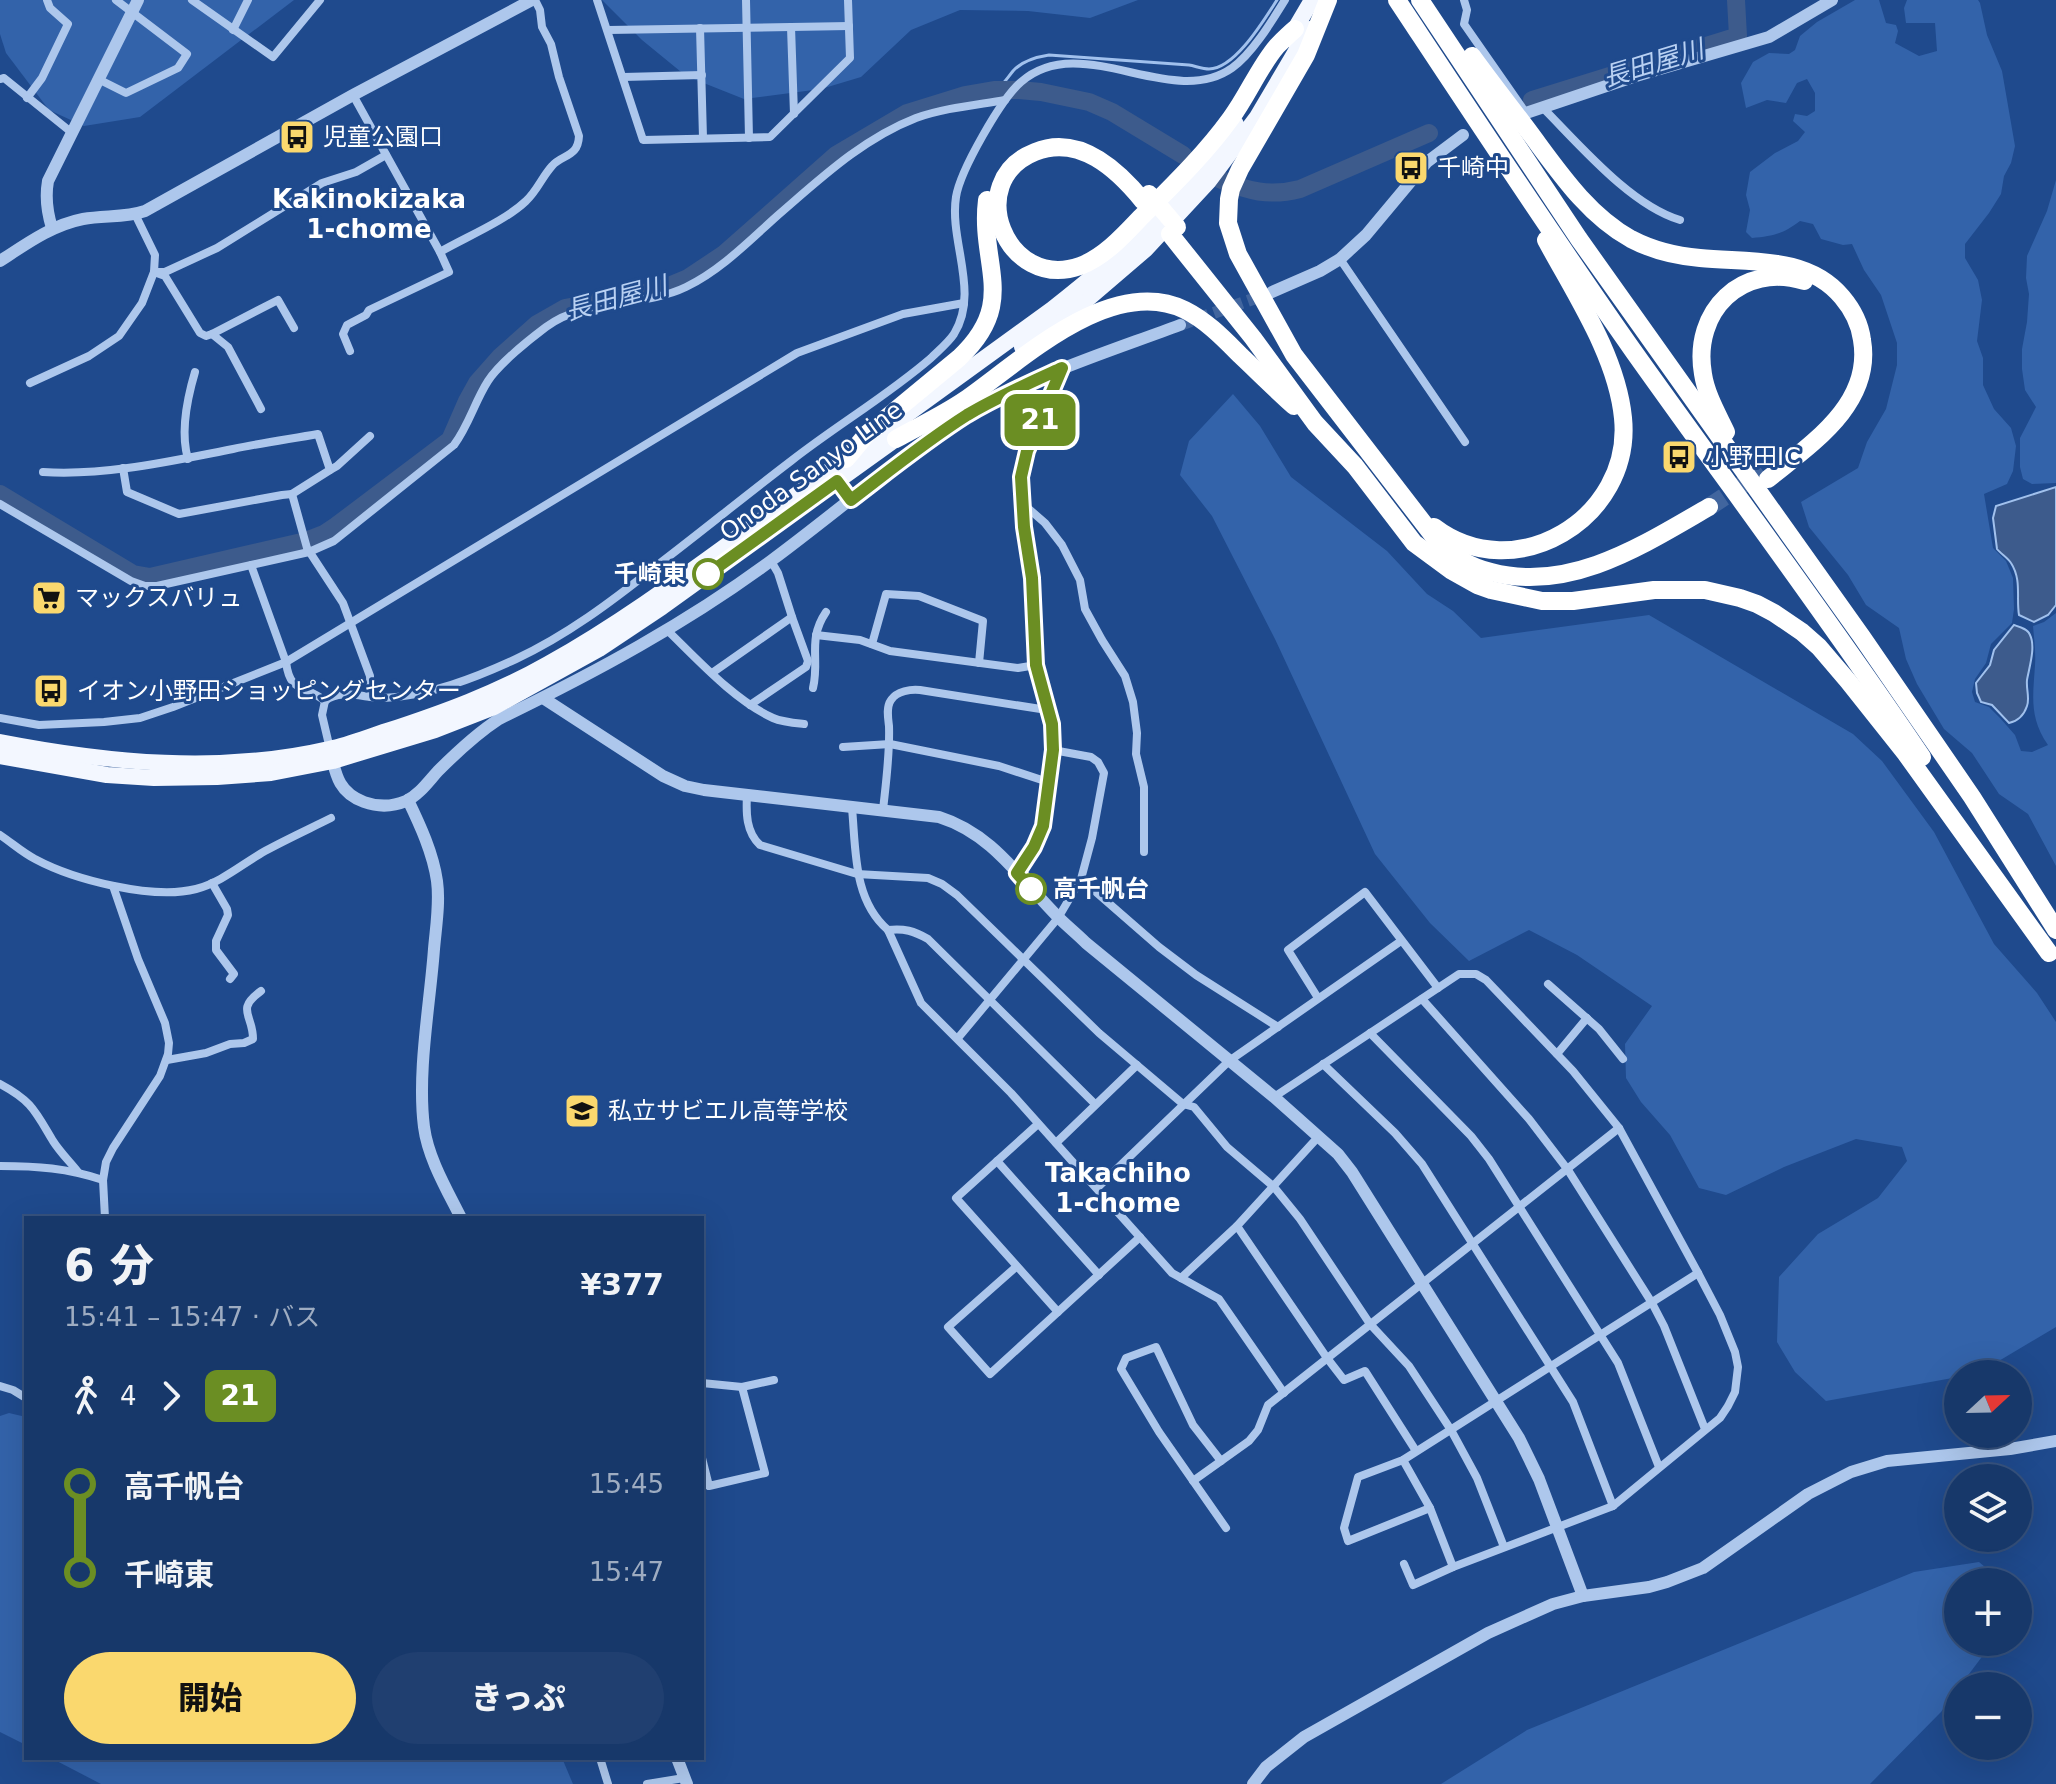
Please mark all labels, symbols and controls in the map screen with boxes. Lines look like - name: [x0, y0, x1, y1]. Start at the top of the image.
- water label: 長田屋川: [1599, 33, 1710, 93]
- bus stop icon: 児童公園口: [278, 118, 316, 156]
- place label: 児童公園口: [323, 123, 443, 151]
- bus stop icon: 千崎中: [1392, 149, 1430, 187]
- place label: 千崎中: [1437, 154, 1509, 182]
- district label: Kakinokizaka 1-chome: [272, 184, 466, 244]
- water label: 長田屋川: [562, 269, 673, 326]
- line badge: 21: [1004, 394, 1076, 446]
- street label: Onoda Sanyo Line: [715, 396, 907, 546]
- text: 21: [1021, 403, 1059, 436]
- bus stop icon: 小野田IC: [1660, 438, 1698, 476]
- place label: 小野田IC: [1705, 443, 1801, 471]
- marker: 千崎東: [693, 559, 723, 589]
- place label: 千崎東: [614, 560, 686, 588]
- supermarket icon: マックスバリュ: [30, 579, 68, 617]
- place label: マックスバリュ: [75, 584, 242, 612]
- bus stop icon: イオン小野田ショッピングセンター: [32, 672, 70, 710]
- place label: イオン小野田ショッピングセンター: [77, 677, 461, 705]
- marker: 高千帆台: [1016, 874, 1046, 904]
- place label: 高千帆台: [1053, 875, 1149, 903]
- school or university icon: 私立サビエル高等学校: [563, 1092, 601, 1130]
- place label: 私立サビエル高等学校: [608, 1097, 848, 1125]
- district label: Takachiho 1-chome: [1045, 1158, 1191, 1218]
- text: 6 分: [64, 1240, 154, 1291]
- text: ¥377: [581, 1267, 664, 1302]
- text: 15:41 – 15:47 · バス: [64, 1302, 320, 1332]
- north arrow: [1944, 1360, 2032, 1448]
- map controls: [1944, 1360, 2032, 1760]
- icon: walk: [64, 1374, 108, 1418]
- icon: forward: [149, 1374, 193, 1418]
- text: 21: [221, 1379, 260, 1412]
- text: 4: [120, 1381, 137, 1411]
- button: layers: [1944, 1464, 2032, 1552]
- text: 高千帆台: [124, 1469, 244, 1504]
- text: 15:45: [589, 1469, 664, 1499]
- text: 千崎東: [124, 1557, 214, 1592]
- text: 15:47: [589, 1557, 664, 1587]
- button: +: [1944, 1568, 2032, 1656]
- button: 開始: [64, 1652, 356, 1744]
- button: きっぷ: [372, 1652, 664, 1744]
- button: −: [1944, 1672, 2032, 1760]

